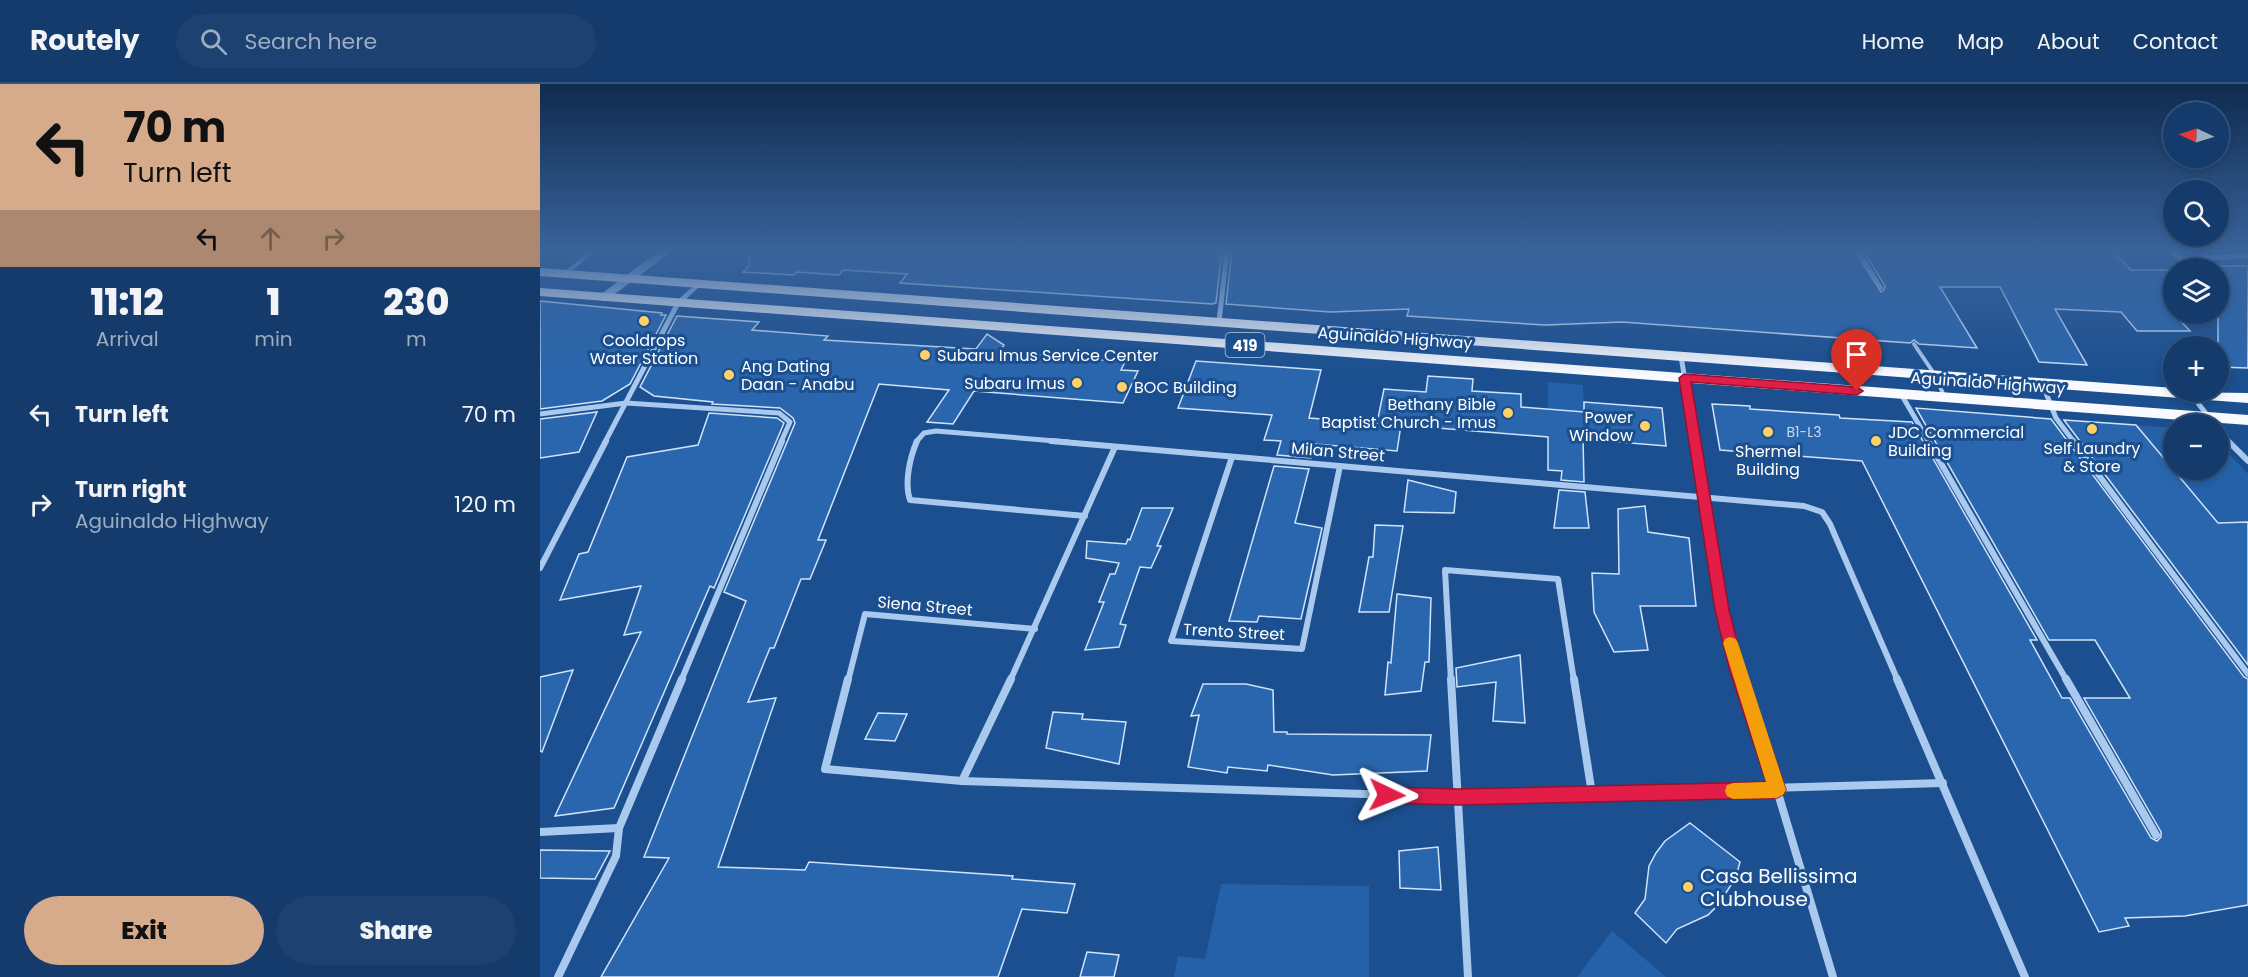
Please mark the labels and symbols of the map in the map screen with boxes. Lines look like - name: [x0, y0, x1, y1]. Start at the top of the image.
- north arrow: [2163, 102, 2229, 168]
- marker: Cooldrops Water Station: [637, 314, 651, 328]
- street label: Aguinaldo Highway: [1317, 321, 1473, 355]
- place label: Cooldrops Water Station: [590, 329, 698, 370]
- pin: [1831, 329, 1882, 391]
- road number: 419: [1226, 333, 1264, 357]
- place label: Subaru Imus Service Center: [937, 344, 1158, 367]
- marker: Subaru Imus Service Center: [918, 348, 932, 362]
- place label: Ang Dating Daan - Anabu: [741, 355, 854, 396]
- street label: Aguinaldo Highway: [1910, 366, 2066, 400]
- marker: Ang Dating Daan - Anabu: [722, 368, 736, 382]
- place label: Subaru Imus: [964, 372, 1065, 395]
- marker: Subaru Imus: [1070, 376, 1084, 390]
- place label: BOC Building: [1134, 376, 1237, 399]
- marker: BOC Building: [1115, 380, 1129, 394]
- place label: Bethany Bible Baptist Church - Imus: [1321, 393, 1496, 434]
- marker: Bethany Bible Baptist Church - Imus: [1501, 406, 1515, 420]
- place label: Power Window: [1569, 406, 1633, 447]
- marker: Power Window: [1638, 419, 1652, 433]
- place label: JDC Commercial Building: [1888, 421, 2024, 462]
- house number: B1-L3: [1786, 422, 1822, 442]
- marker: Self Laundry & Store: [2085, 422, 2099, 436]
- marker: Shermel Building: [1761, 425, 1775, 439]
- marker: JDC Commercial Building: [1869, 434, 1883, 448]
- street label: Milan Street: [1290, 436, 1386, 468]
- place label: Self Laundry & Store: [2044, 437, 2140, 478]
- place label: Shermel Building: [1735, 440, 1801, 481]
- street label: Siena Street: [876, 590, 974, 622]
- street label: Trento Street: [1182, 618, 1286, 646]
- position arrow: [1355, 763, 1419, 827]
- place label: Casa Bellissima Clubhouse: [1700, 862, 1858, 913]
- marker: Casa Bellissima Clubhouse: [1681, 880, 1695, 894]

